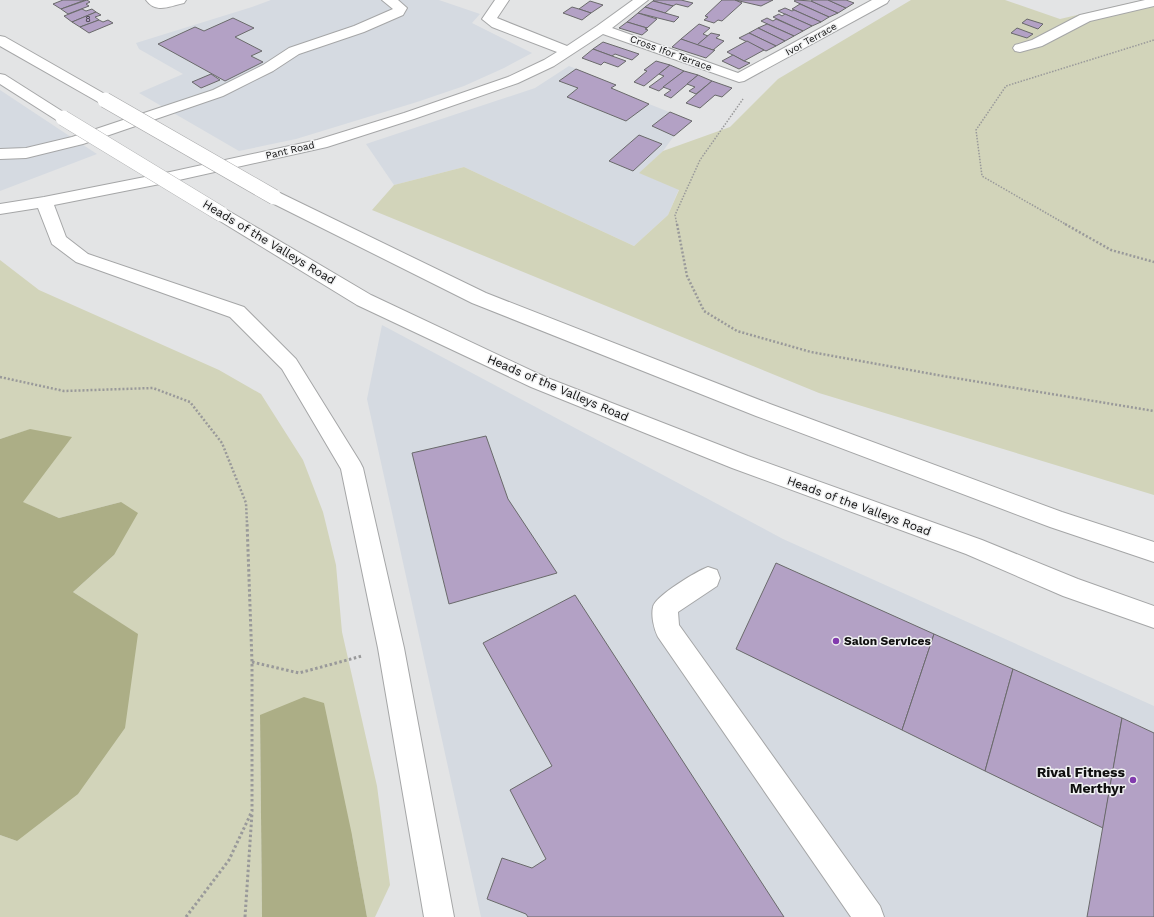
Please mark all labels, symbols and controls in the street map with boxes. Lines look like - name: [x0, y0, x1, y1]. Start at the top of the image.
- house number: 8: [85, 14, 91, 24]
- street label: Ivor Terrace: [783, 20, 839, 58]
- street label: Cross Ifor Terrace: [629, 33, 714, 73]
- street label: Pant Road: [264, 139, 316, 161]
- street label: Heads of the Valleys Road: [200, 197, 338, 287]
- street label: Heads of the Valleys Road: [485, 352, 631, 424]
- street label: Heads of the Valleys Road: [785, 473, 933, 539]
- place label: Salon Services: [844, 634, 931, 648]
- marker: Salon Services: [831, 636, 841, 646]
- place label: Rival Fitness Merthyr: [1037, 764, 1126, 796]
- marker: Rival Fitness Merthyr: [1128, 775, 1138, 785]

